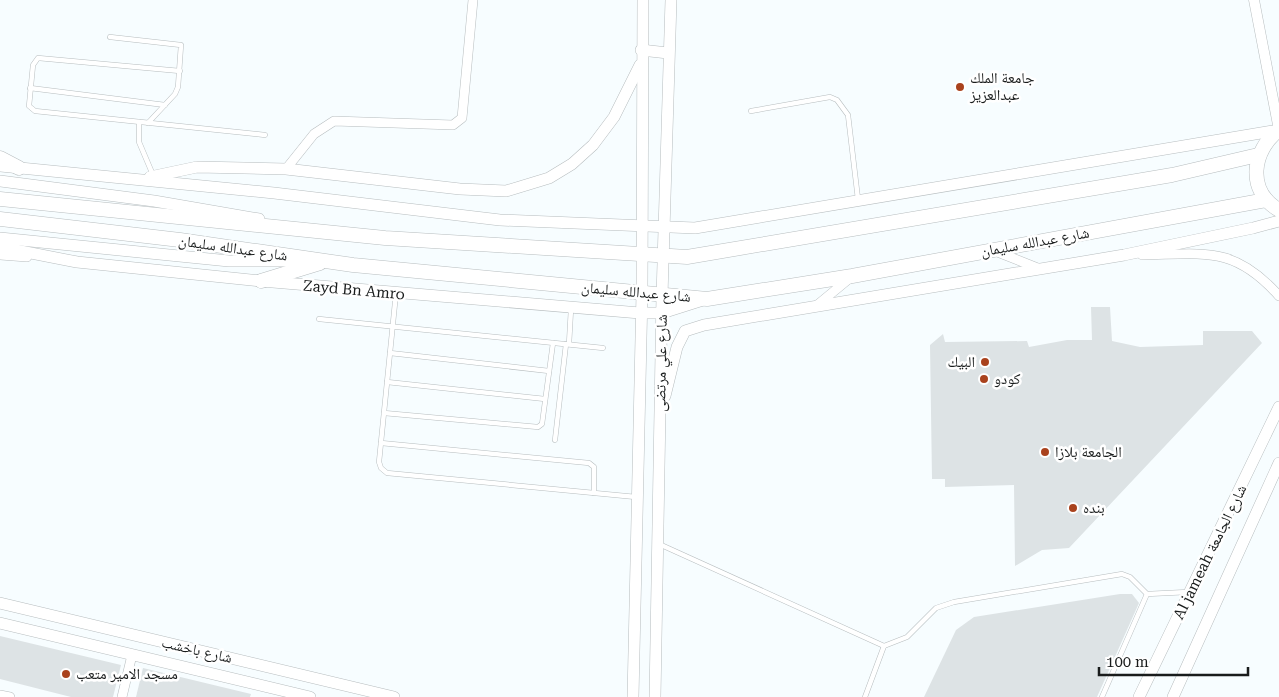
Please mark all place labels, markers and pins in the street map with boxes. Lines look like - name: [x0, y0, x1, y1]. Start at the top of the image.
- place label: جامعة الملك عبدالعزيز: [969, 69, 1035, 104]
- marker: جامعة الملك عبدالعزيز: [954, 81, 966, 93]
- place label: البيك: [947, 353, 975, 371]
- marker: البيك: [979, 356, 991, 368]
- place label: كودو: [994, 370, 1020, 388]
- marker: كودو: [978, 373, 990, 385]
- place label: الجامعة بلازا: [1055, 443, 1122, 461]
- marker: الجامعة بلازا: [1039, 446, 1051, 458]
- place label: بنده: [1083, 499, 1105, 517]
- marker: بنده: [1067, 502, 1079, 514]
- place label: مسجد الامير متعب: [76, 665, 178, 683]
- marker: مسجد الامير متعب: [60, 668, 72, 680]

